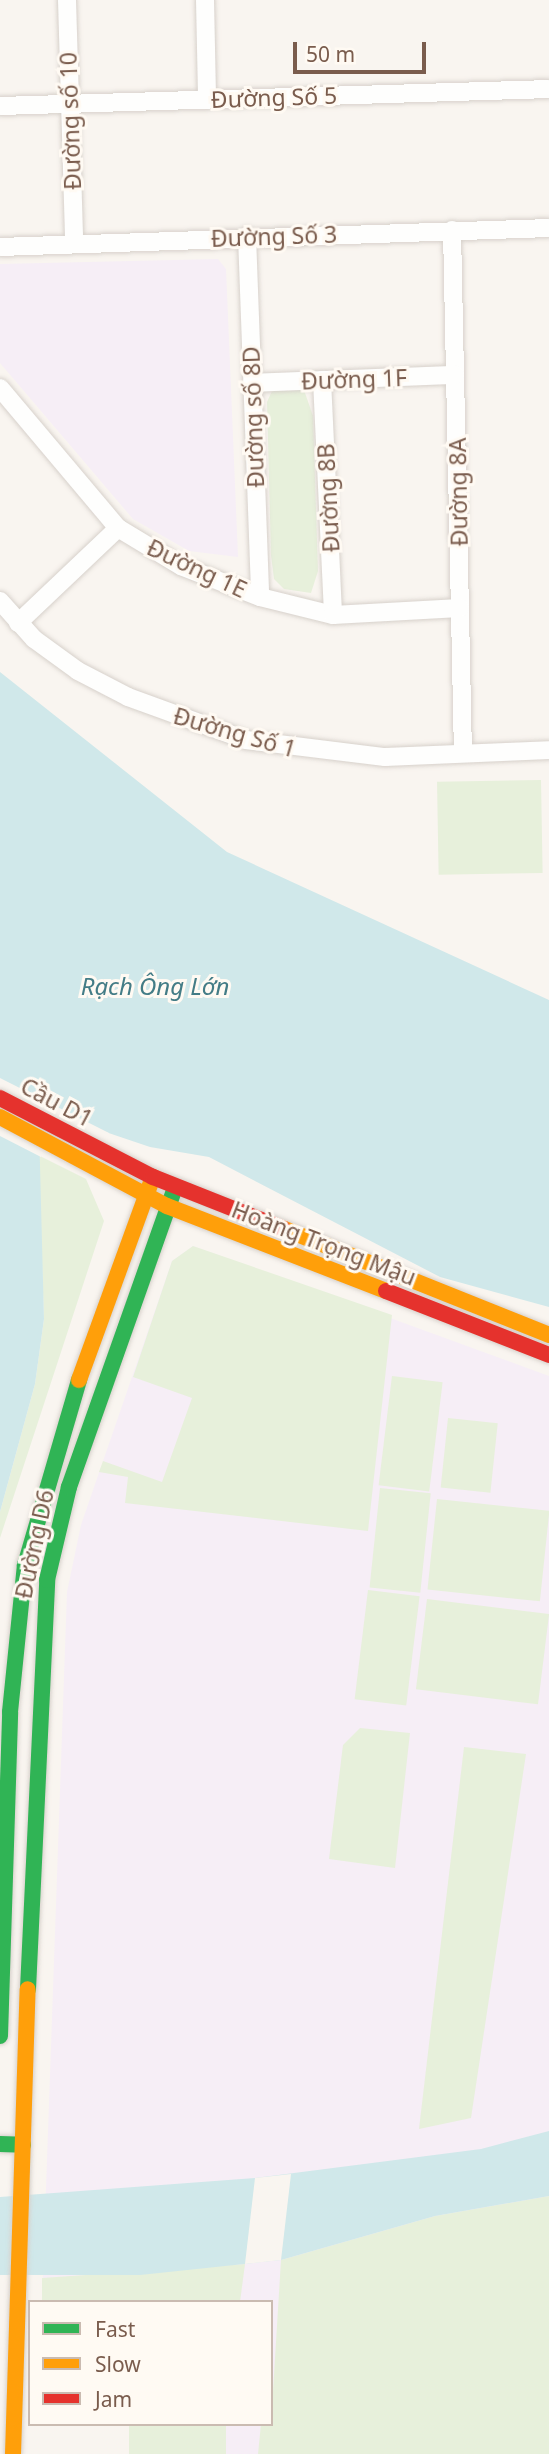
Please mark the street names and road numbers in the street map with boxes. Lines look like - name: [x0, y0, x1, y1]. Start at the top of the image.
- street label: Đường số 10: [54, 52, 86, 190]
- street label: Đường Số 5: [210, 81, 338, 113]
- street label: Đường Số 3: [210, 220, 338, 252]
- street label: Đường số 8D: [237, 346, 269, 488]
- street label: Đường 1F: [301, 363, 407, 395]
- street label: Đường 8A: [443, 437, 473, 547]
- street label: Đường 8B: [311, 443, 345, 553]
- street label: Đường 1E: [143, 533, 251, 603]
- street label: Đường Số 1: [170, 701, 300, 763]
- street label: Cầu D1: [16, 1072, 98, 1132]
- street label: Hoàng Trọng Mậu: [228, 1195, 420, 1291]
- street label: Đường D6: [9, 1487, 59, 1601]

